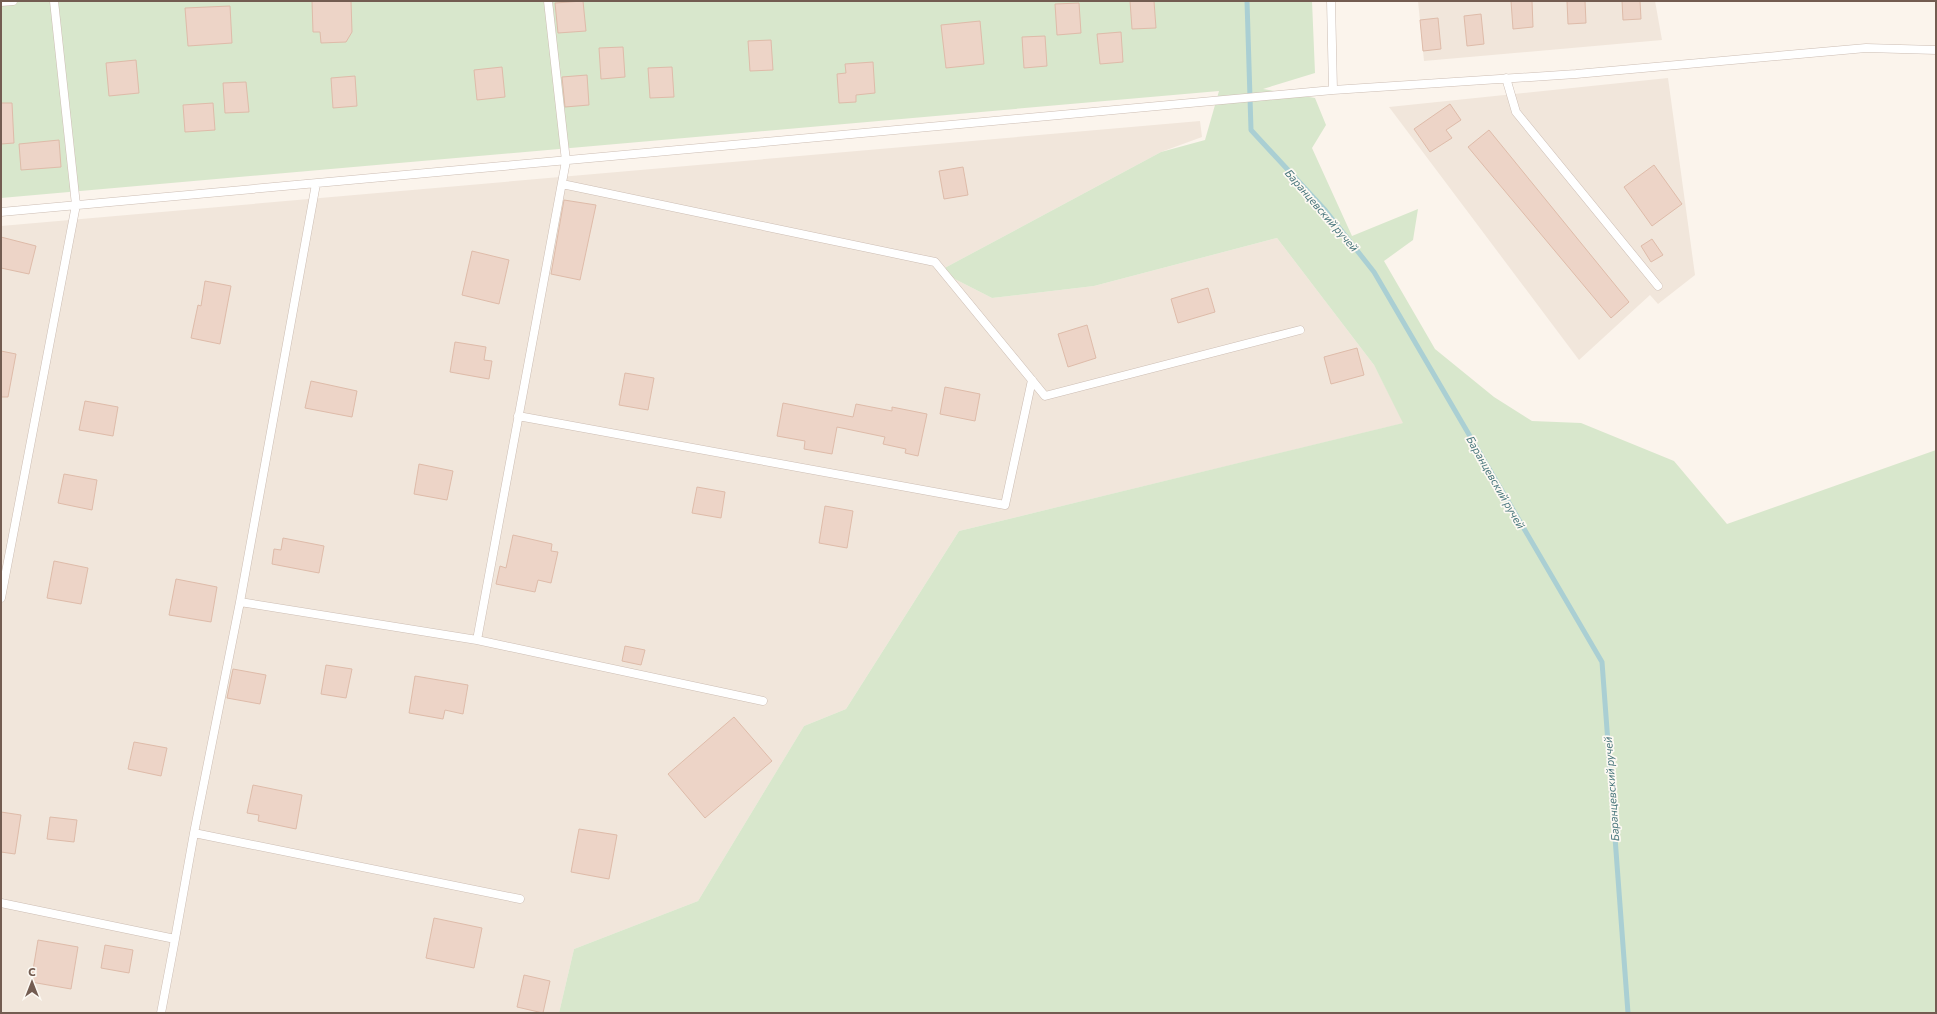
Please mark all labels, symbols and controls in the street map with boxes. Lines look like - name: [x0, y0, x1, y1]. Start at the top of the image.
- water label: Баранцевский ручей: [1283, 166, 1362, 254]
- water label: Баранцевский ручей: [1464, 433, 1528, 531]
- water label: Баранцевский ручей: [1601, 736, 1621, 842]
- north arrow: [12, 962, 52, 1002]
- text: С: [28, 965, 36, 978]

